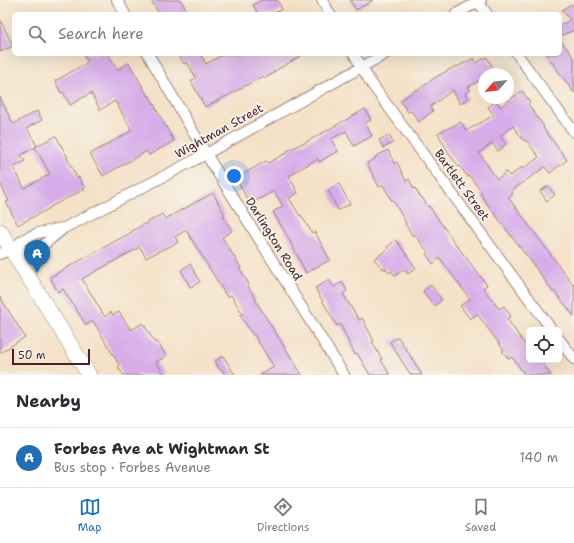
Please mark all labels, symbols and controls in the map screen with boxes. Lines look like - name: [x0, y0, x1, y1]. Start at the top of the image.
- search box: [12, 12, 562, 56]
- icon: search: [26, 23, 48, 45]
- text: Search here: [58, 24, 144, 44]
- north arrow: [478, 68, 514, 104]
- street label: Wightman Street: [172, 100, 266, 162]
- street label: Bartlett Street: [431, 146, 493, 224]
- your location: [224, 166, 244, 186]
- street label: Darlington Road: [242, 194, 306, 284]
- pin: A: [24, 240, 50, 273]
- map controls: [526, 327, 562, 363]
- button: locate: [526, 327, 562, 363]
- scale bar: [12, 347, 90, 366]
- text: 50 m: [18, 348, 46, 363]
- text: Nearby: [16, 390, 81, 412]
- text: Forbes Ave at Wightman St: [54, 439, 270, 459]
- text: A: [24, 449, 34, 466]
- text: 140 m: [519, 449, 558, 466]
- text: Bus stop · Forbes Avenue: [54, 459, 211, 476]
- tab: Map: [78, 496, 101, 535]
- tab: Directions: [257, 496, 309, 535]
- tab: Saved: [465, 496, 496, 535]

